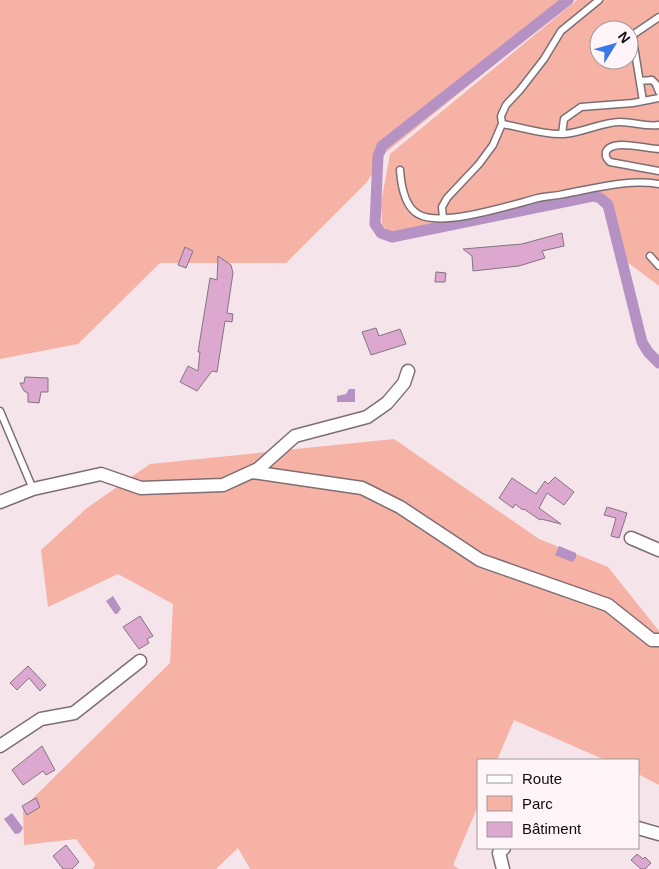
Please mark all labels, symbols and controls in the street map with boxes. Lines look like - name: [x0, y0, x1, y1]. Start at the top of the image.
- north arrow: [589, 20, 639, 70]
- text: N: [615, 28, 634, 46]
- legend: [477, 759, 639, 849]
- text: Route: [522, 770, 562, 787]
- text: Parc: [522, 795, 553, 812]
- text: Bâtiment: [522, 820, 582, 837]

